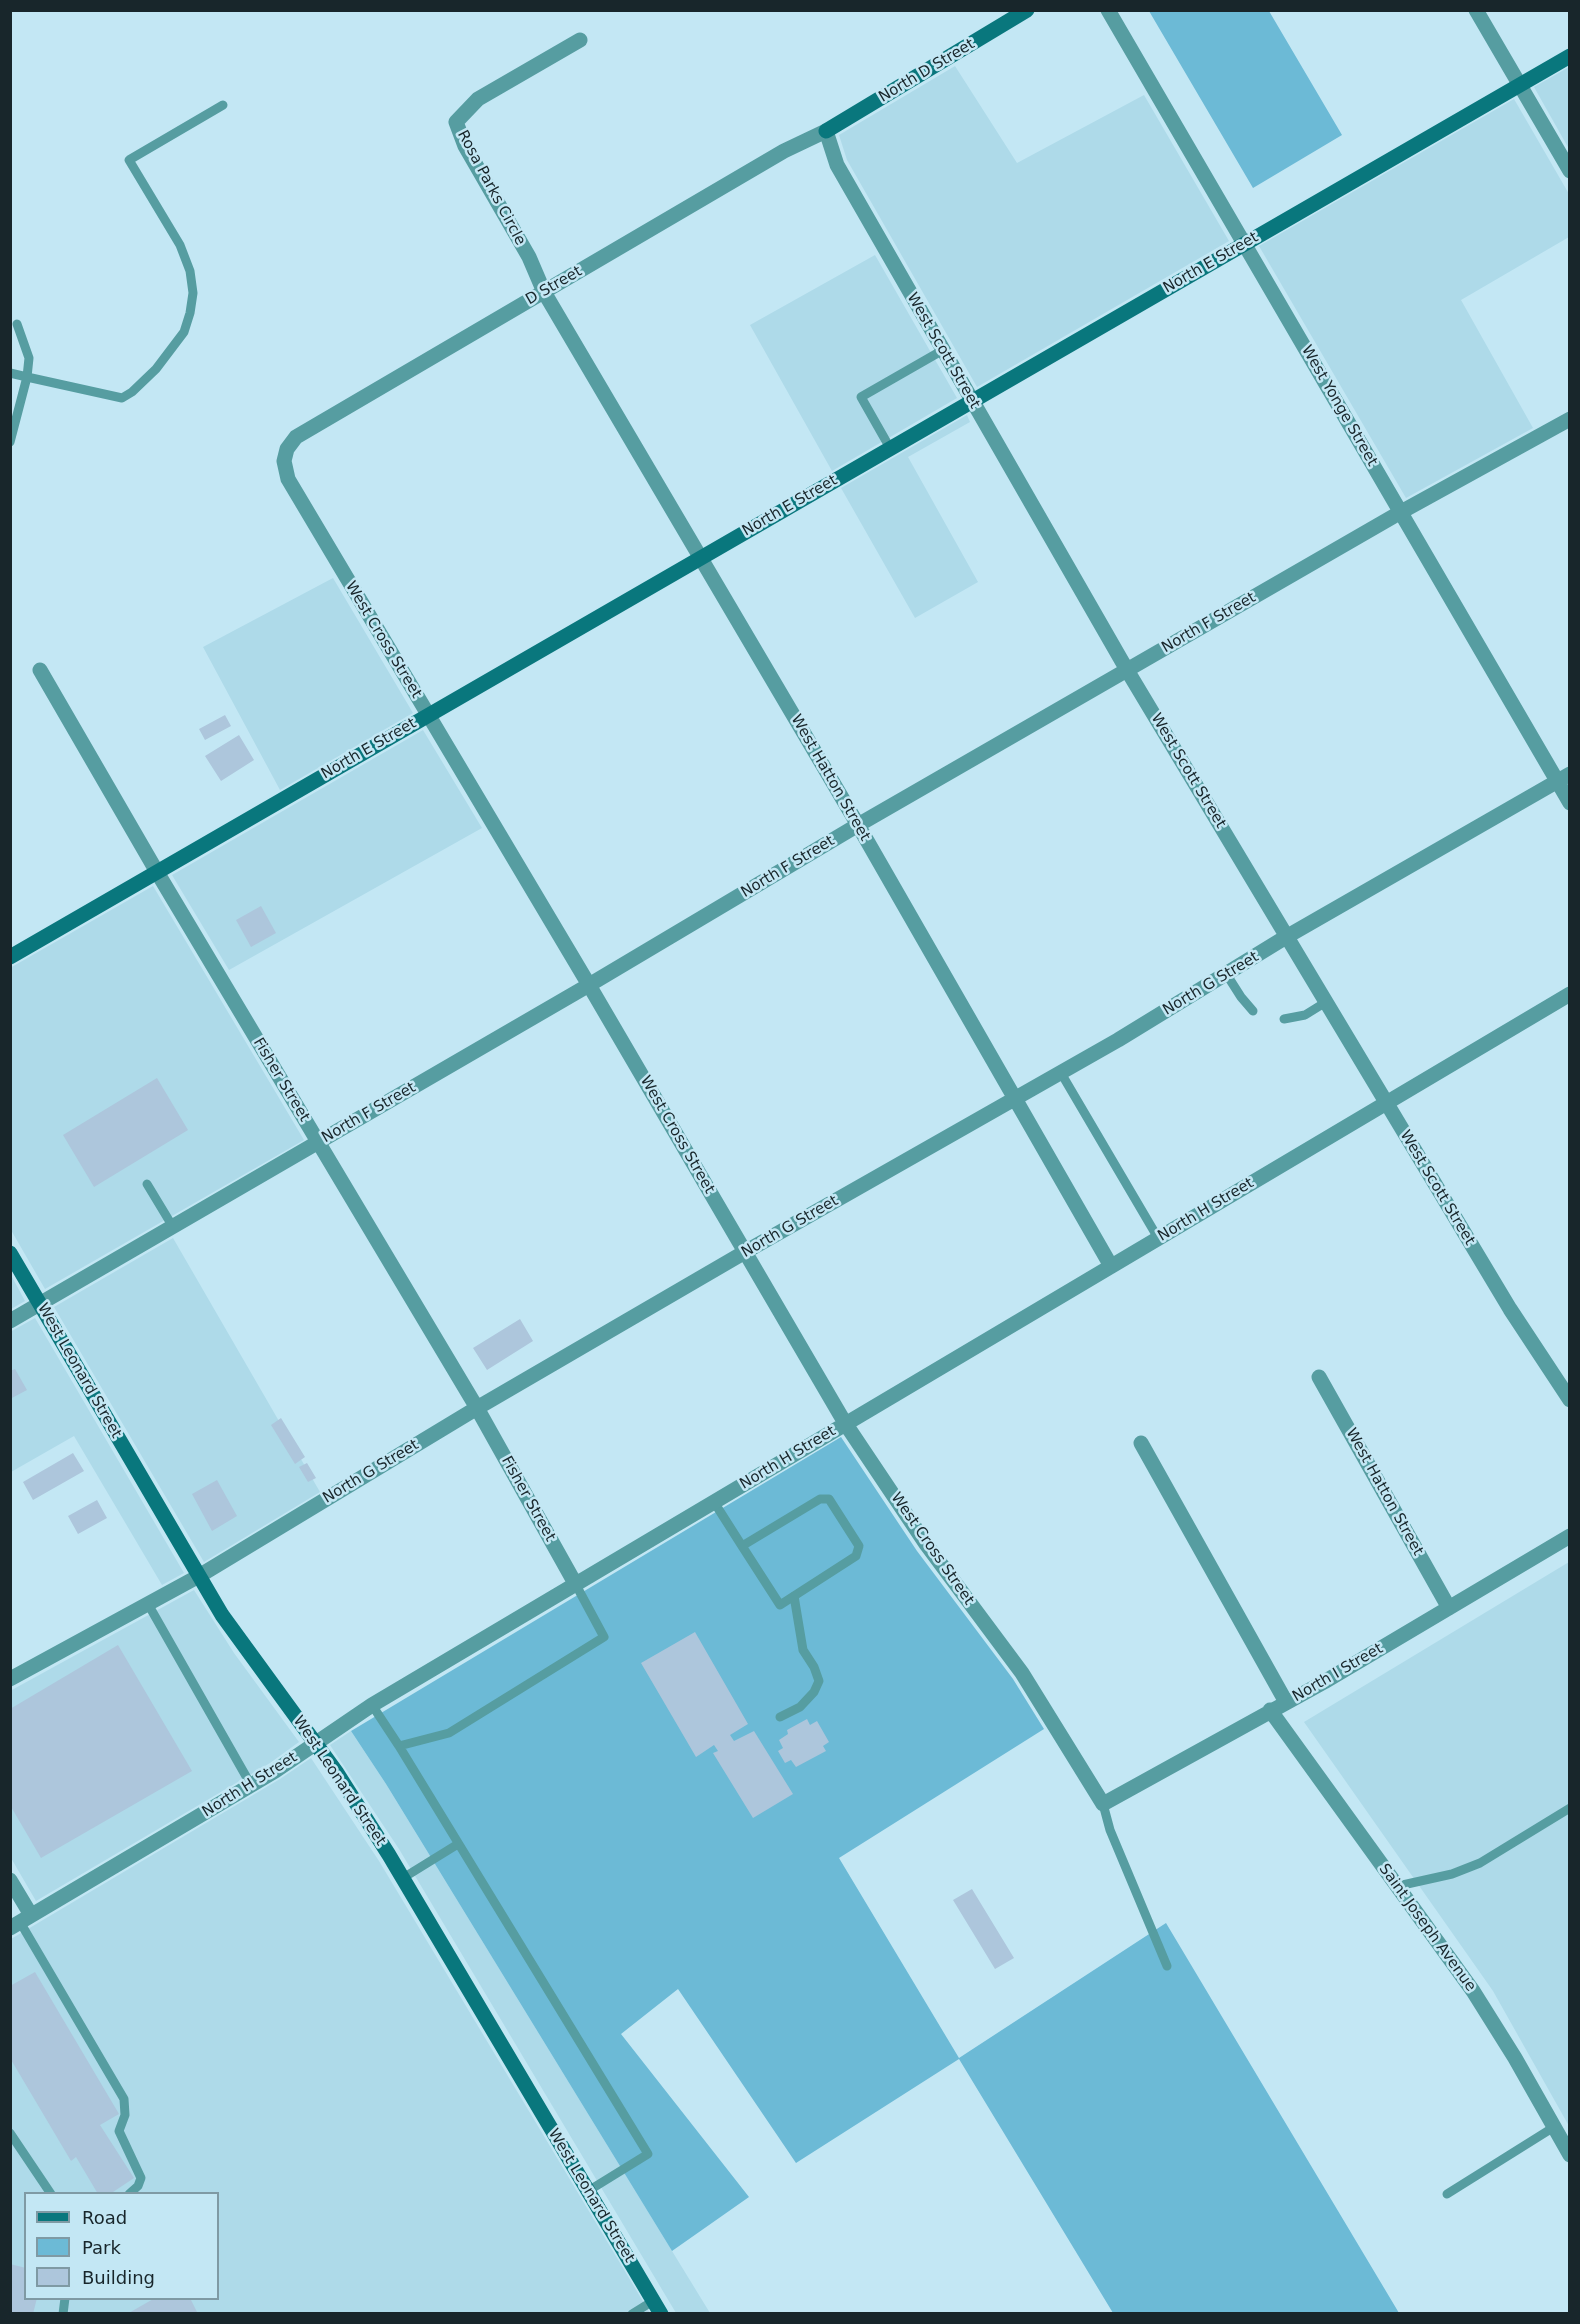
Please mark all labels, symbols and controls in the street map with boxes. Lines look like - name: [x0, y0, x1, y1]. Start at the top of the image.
- street label: North D Street: [876, 35, 978, 107]
- street label: Rosa Parks Circle: [453, 127, 529, 249]
- street label: North E Street: [1160, 229, 1262, 297]
- street label: D Street: [523, 263, 585, 309]
- street label: West Scott Street: [903, 290, 983, 412]
- street label: West Yonge Street: [1297, 342, 1381, 470]
- street label: North E Street: [739, 472, 841, 540]
- street label: West Cross Street: [341, 578, 425, 702]
- street label: North F Street: [1159, 589, 1259, 657]
- street label: West Scott Street: [1147, 710, 1229, 832]
- street label: West Hatton Street: [786, 712, 874, 844]
- street label: North E Street: [318, 715, 420, 783]
- street label: North F Street: [738, 832, 838, 902]
- street label: North G Street: [1160, 948, 1262, 1020]
- street label: Fisher Street: [249, 1035, 313, 1125]
- street label: West Cross Street: [636, 1073, 718, 1197]
- street label: North F Street: [319, 1079, 419, 1147]
- street label: West Scott Street: [1396, 1127, 1478, 1249]
- street label: North H Street: [1155, 1174, 1257, 1246]
- street label: North G Street: [738, 1192, 842, 1262]
- street label: West Leonard Street: [33, 1300, 125, 1442]
- street label: North H Street: [737, 1422, 839, 1494]
- street label: West Hatton Street: [1341, 1425, 1427, 1559]
- street label: North G Street: [320, 1436, 422, 1508]
- street label: Fisher Street: [497, 1453, 559, 1545]
- street label: West Cross Street: [886, 1489, 978, 1609]
- street label: North I Street: [1290, 1640, 1386, 1706]
- street label: West Leonard Street: [289, 1713, 389, 1849]
- street label: North H Street: [199, 1749, 301, 1821]
- street label: Saint Joseph Avenue: [1375, 1861, 1479, 1995]
- street label: West Leonard Street: [544, 2126, 638, 2266]
- legend: [24, 2192, 219, 2300]
- text: Road: [82, 2207, 127, 2228]
- text: Park: [82, 2237, 121, 2258]
- text: Building: [82, 2267, 155, 2288]

